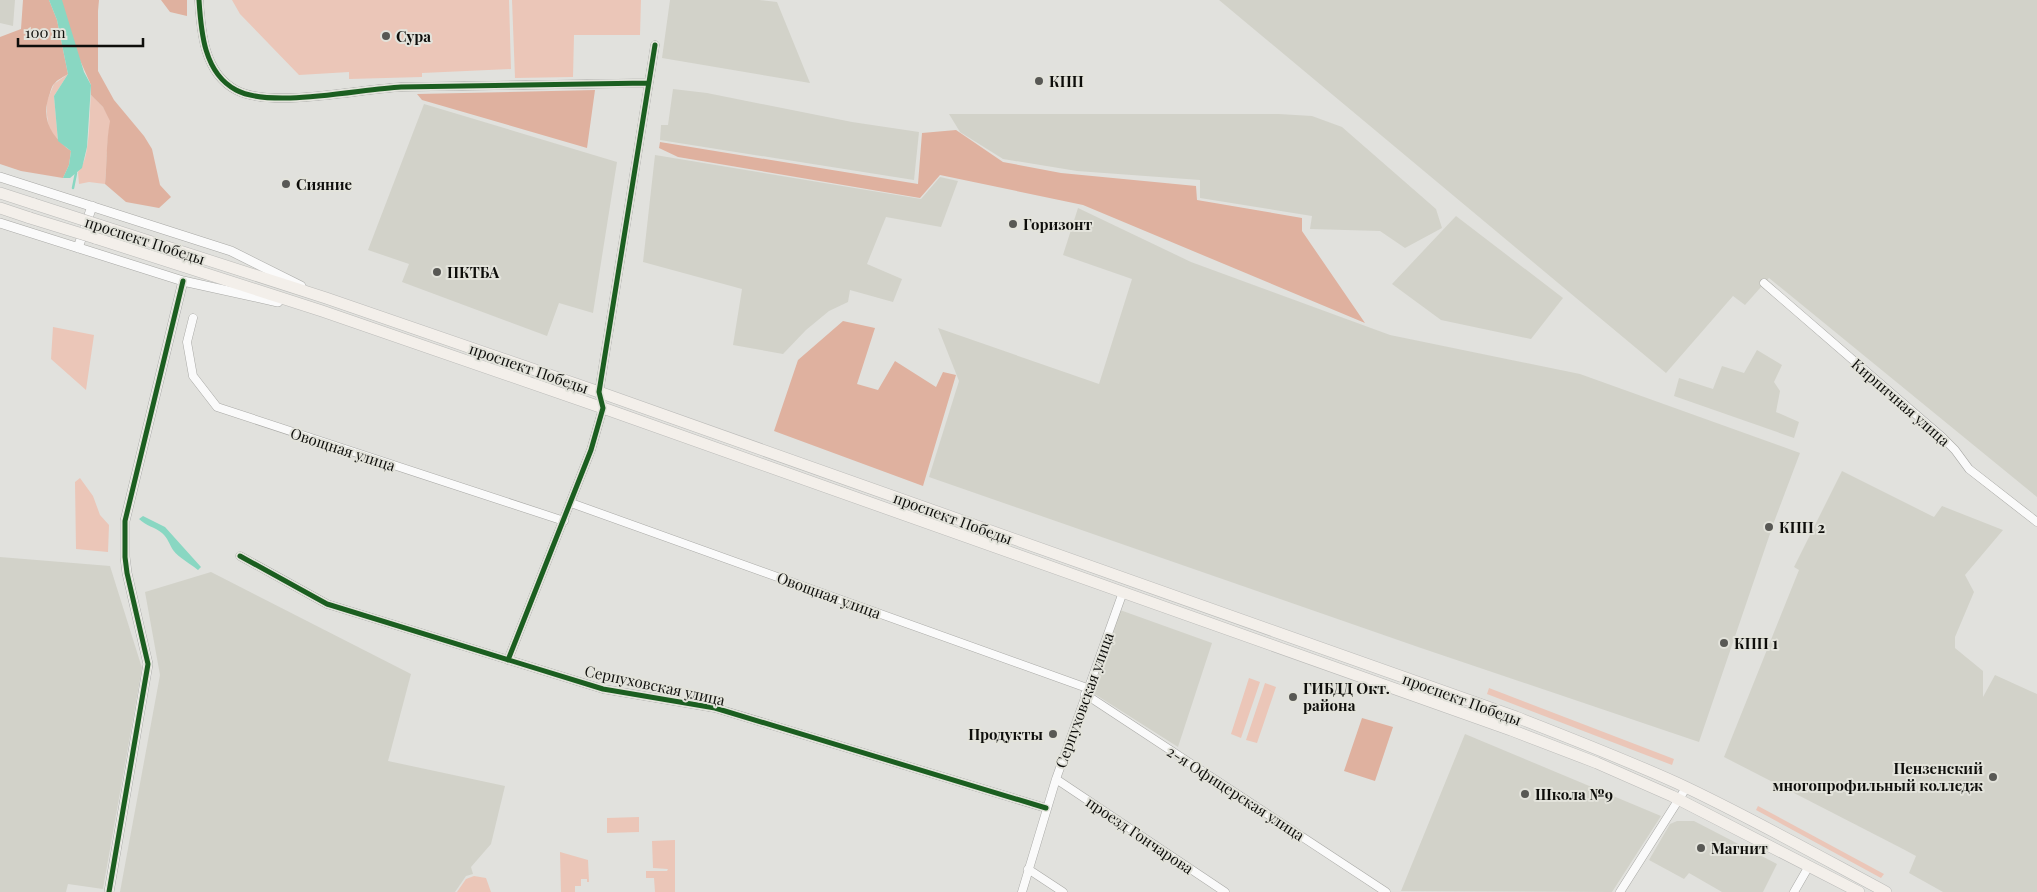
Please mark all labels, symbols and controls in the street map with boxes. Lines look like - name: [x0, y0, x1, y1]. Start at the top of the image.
- scale bar: [18, 15, 142, 47]
- text: 100 m: [25, 22, 66, 42]
- place label: Сура: [396, 26, 431, 46]
- marker: Сура: [380, 30, 392, 42]
- place label: КПП: [1049, 71, 1084, 91]
- marker: КПП: [1033, 75, 1045, 87]
- place label: Сияние: [296, 174, 352, 194]
- marker: Сияние: [280, 178, 292, 190]
- street label: проспект Победы: [83, 211, 207, 269]
- place label: Горизонт: [1023, 214, 1093, 234]
- marker: Горизонт: [1007, 218, 1019, 230]
- place label: ПКТБА: [447, 262, 500, 282]
- marker: ПКТБА: [431, 266, 443, 278]
- street label: проспект Победы: [467, 338, 591, 398]
- street label: Кирпичная улица: [1848, 354, 1955, 451]
- street label: Овощная улица: [288, 423, 398, 476]
- street label: проспект Победы: [891, 487, 1015, 549]
- place label: КПП 2: [1779, 517, 1825, 537]
- marker: КПП 2: [1763, 521, 1775, 533]
- street label: Овощная улица: [774, 567, 884, 623]
- street label: Серпуховская улица: [1050, 629, 1118, 771]
- place label: КПП 1: [1734, 633, 1778, 653]
- marker: КПП 1: [1718, 637, 1730, 649]
- street label: Серпуховская улица: [583, 660, 727, 710]
- street label: проспект Победы: [1400, 668, 1524, 730]
- place label: ГИБДД Окт. района: [1303, 678, 1390, 715]
- marker: ГИБДД Окт. района: [1287, 691, 1299, 703]
- place label: Продукты: [968, 724, 1044, 744]
- marker: Продукты: [1047, 728, 1059, 740]
- street label: 2-я Офицерская улица: [1163, 741, 1309, 845]
- place label: Пензенский многопрофильный колледж: [1772, 758, 1984, 795]
- marker: Пензенский многопрофильный колледж: [1987, 771, 1999, 783]
- place label: Школа №9: [1535, 784, 1613, 804]
- marker: Школа №9: [1519, 788, 1531, 800]
- street label: проезд Гончарова: [1082, 792, 1198, 879]
- place label: Магнит: [1711, 838, 1768, 858]
- marker: Магнит: [1695, 842, 1707, 854]

